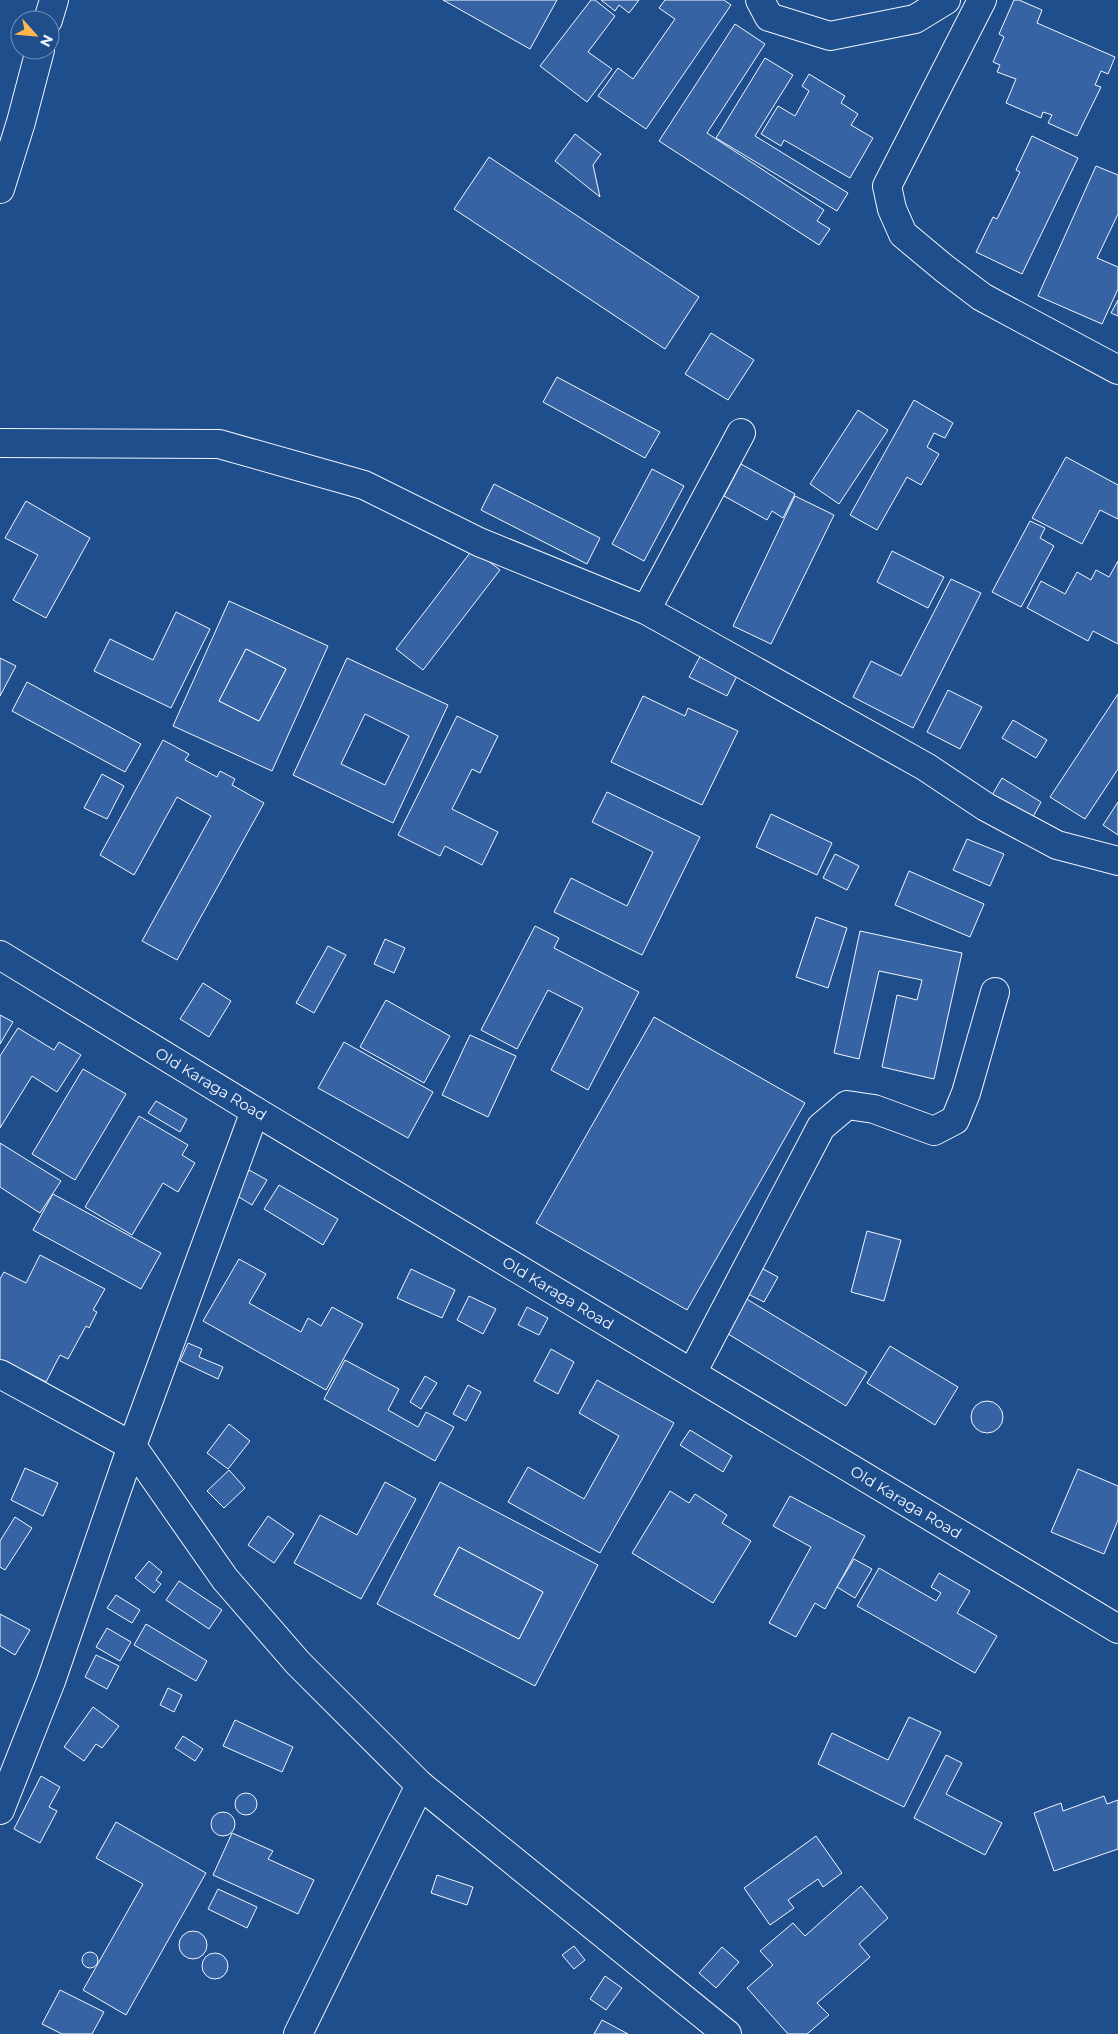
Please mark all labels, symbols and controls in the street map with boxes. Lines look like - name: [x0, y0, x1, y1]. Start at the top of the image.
- north arrow: [10, 10, 60, 60]
- text: N: [36, 32, 57, 50]
- street label: Old Karaga Road: [152, 1043, 270, 1125]
- street label: Old Karaga Road: [499, 1252, 617, 1334]
- street label: Old Karaga Road: [847, 1461, 965, 1543]

